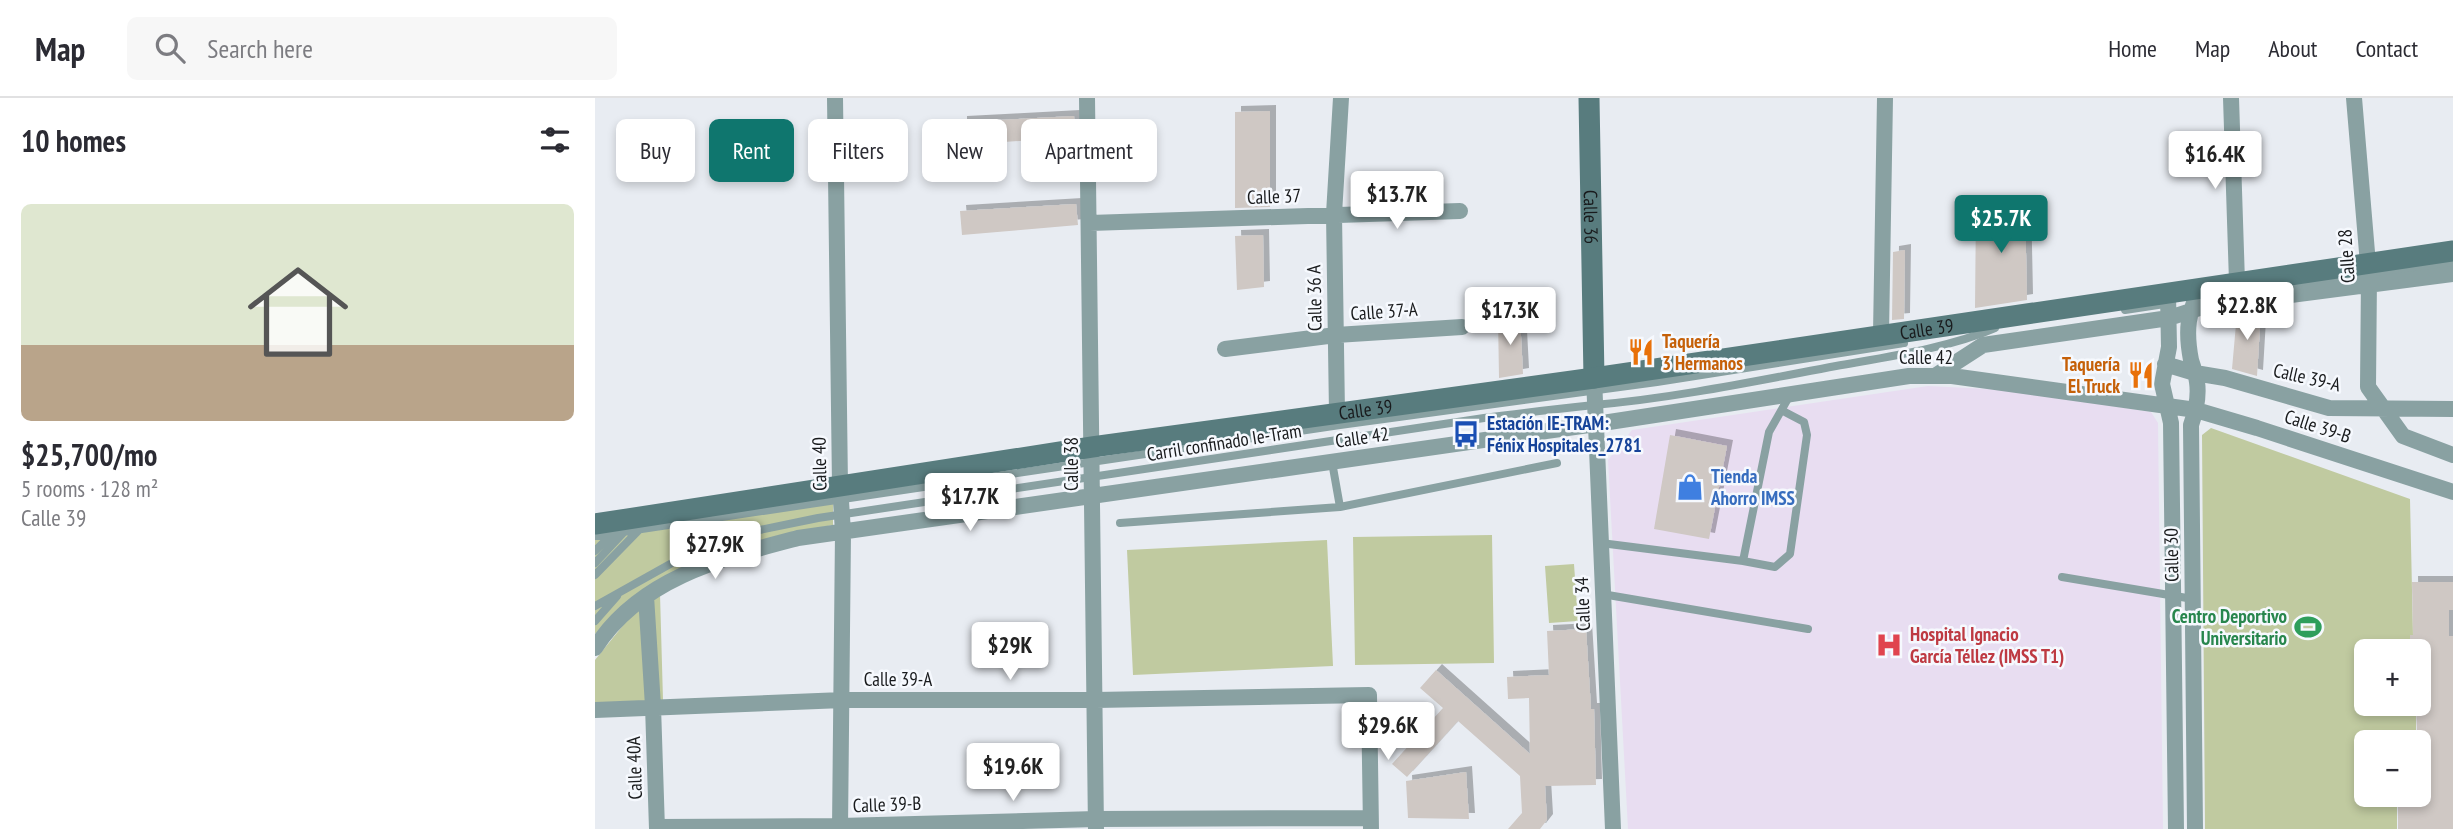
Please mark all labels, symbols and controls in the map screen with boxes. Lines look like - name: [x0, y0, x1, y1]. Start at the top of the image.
- search box: [127, 17, 617, 80]
- text: Map: [35, 27, 85, 70]
- icon: search: [151, 29, 189, 67]
- text: Search here: [207, 32, 313, 65]
- text: Home: [2108, 33, 2157, 64]
- text: Map: [2195, 33, 2230, 64]
- text: About: [2268, 33, 2317, 64]
- text: Contact: [2355, 33, 2418, 64]
- chip: Buy: [616, 119, 695, 182]
- chip: Rent: [709, 119, 794, 182]
- chip: Filters: [808, 119, 908, 182]
- chip: New: [922, 119, 1007, 182]
- chip: Apartment: [1021, 119, 1157, 182]
- text: 10 homes: [21, 121, 126, 160]
- icon: filters: [536, 121, 574, 159]
- pin: $16.4K: [2158, 132, 2272, 191]
- text: $16.4K: [2185, 139, 2245, 168]
- pin: $13.7K: [1340, 172, 1454, 231]
- text: $13.7K: [1367, 179, 1427, 208]
- street label: Calle 37: [1247, 183, 1301, 209]
- street label: Calle 36: [1579, 190, 1604, 244]
- pin: $25.7K: [1944, 195, 2058, 255]
- text: $25.7K: [1971, 203, 2031, 232]
- street label: Calle 28: [2332, 228, 2360, 284]
- icon: home: [235, 249, 361, 375]
- street label: Calle 36 A: [1301, 265, 1327, 331]
- pin: $22.8K: [2190, 282, 2304, 342]
- pin: $17.3K: [1453, 288, 1567, 347]
- text: $22.8K: [2217, 290, 2277, 319]
- text: $17.3K: [1481, 295, 1539, 324]
- street label: Calle 37-A: [1350, 297, 1418, 325]
- street label: Calle 39: [1898, 313, 1955, 345]
- place label: Taquería 3 Hermanos: [1662, 329, 1743, 375]
- restaurant icon: Taquería 3 Hermanos: [1626, 337, 1656, 367]
- street label: Calle 42: [1899, 345, 1953, 369]
- place label: Taquería El Truck: [2062, 352, 2120, 398]
- street label: Calle 39-A: [2271, 358, 2343, 396]
- restaurant icon: Taquería El Truck: [2126, 360, 2156, 390]
- street label: Calle 39: [1337, 394, 1394, 425]
- street label: Calle 39-B: [2282, 404, 2354, 448]
- place label: Estación IE-TRAM: Fénix Hospitales_2781: [1487, 411, 1642, 457]
- street label: Carril confinado Ie-Tram: [1145, 418, 1303, 466]
- bus stop icon: Estación IE-TRAM: Fénix Hospitales_2781: [1451, 419, 1481, 449]
- street label: Calle 42: [1334, 421, 1390, 453]
- text: $25,700/mo: [21, 435, 157, 474]
- street label: Calle 40: [807, 437, 831, 491]
- street label: Calle 38: [1059, 437, 1083, 491]
- place label: Tienda Ahorro IMSS: [1710, 464, 1795, 510]
- shop icon: Tienda Ahorro IMSS: [1675, 472, 1705, 502]
- text: 5 rooms · 128 m²: [21, 474, 158, 503]
- pin: $17.7K: [913, 474, 1027, 533]
- text: $17.7K: [941, 481, 999, 510]
- text: Calle 39: [21, 503, 86, 532]
- pin: $27.9K: [658, 522, 772, 581]
- street label: Calle 30: [2159, 528, 2183, 582]
- text: $27.9K: [686, 529, 744, 558]
- street label: Calle 34: [1569, 576, 1595, 631]
- place label: Centro Deportivo Universitario: [2172, 604, 2287, 650]
- sports icon: Centro Deportivo Universitario: [2293, 612, 2323, 642]
- pin: $29K: [969, 622, 1051, 682]
- place label: Hospital Ignacio García Téllez (IMSS T1): [1910, 622, 2064, 668]
- text: $29K: [988, 630, 1032, 659]
- hospital icon: Hospital Ignacio García Téllez (IMSS T1): [1874, 630, 1904, 660]
- map controls: [2354, 639, 2431, 807]
- button: +: [2354, 639, 2431, 716]
- street label: Calle 39-A: [864, 667, 932, 691]
- pin: $29.6K: [1331, 702, 1445, 762]
- text: $29.6K: [1358, 710, 1418, 739]
- button: −: [2354, 730, 2431, 807]
- street label: Calle 40A: [621, 736, 647, 800]
- pin: $19.6K: [956, 744, 1070, 803]
- text: $19.6K: [983, 751, 1043, 780]
- street label: Calle 39-B: [852, 791, 922, 817]

